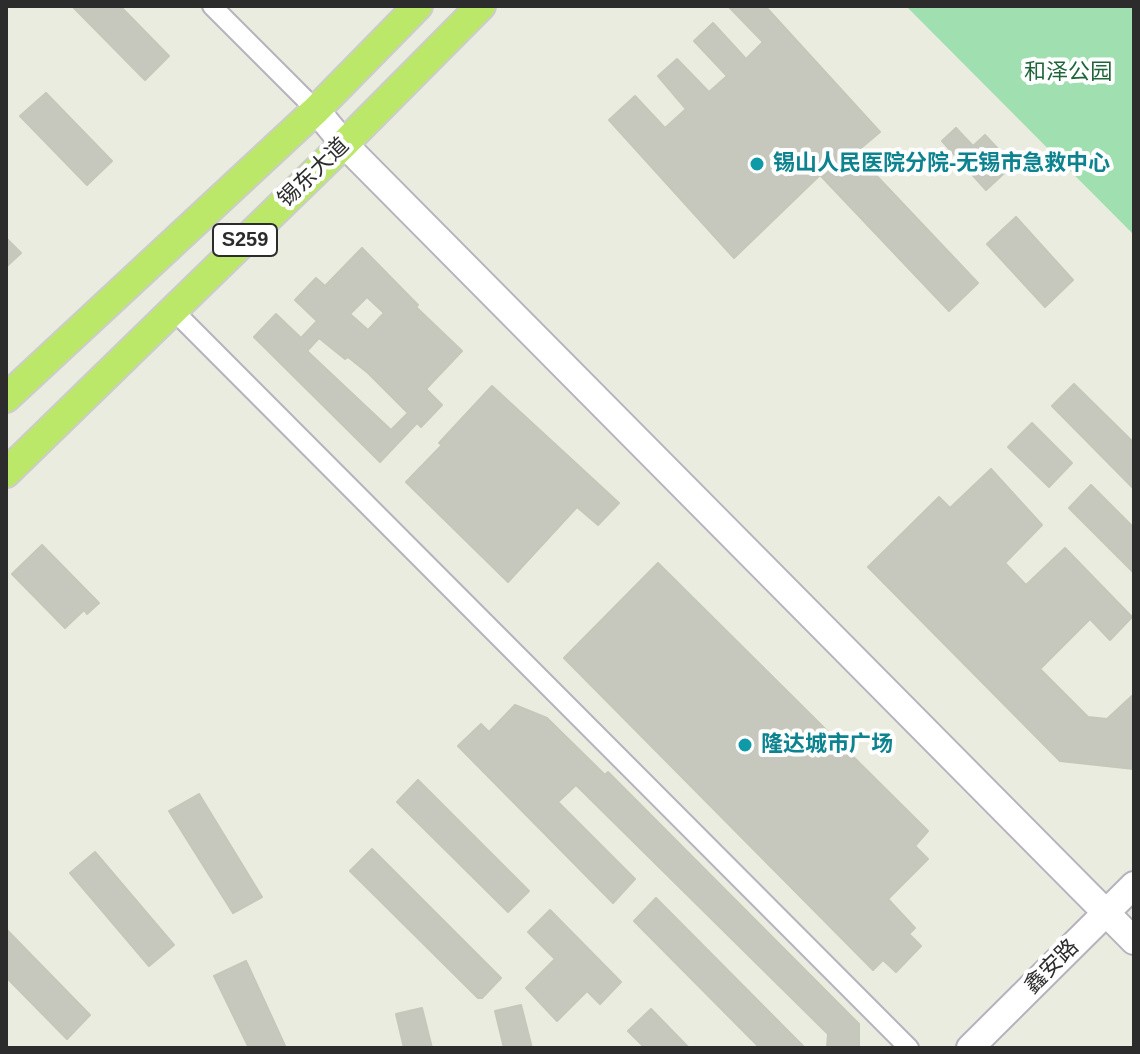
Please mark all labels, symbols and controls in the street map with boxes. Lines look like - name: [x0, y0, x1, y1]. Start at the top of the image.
- park label: 和泽公园: [1024, 60, 1112, 86]
- street label: 锡东大道: [273, 133, 355, 213]
- place label: 锡山人民医院分院-无锡市急救中心: [773, 151, 1110, 177]
- marker: 锡山人民医院分院-无锡市急救中心: [748, 155, 766, 173]
- road number: S259: [213, 224, 277, 256]
- place label: 隆达城市广场: [761, 732, 893, 758]
- marker: 隆达城市广场: [736, 736, 754, 754]
- street label: 鑫安路: [1019, 934, 1085, 1000]

